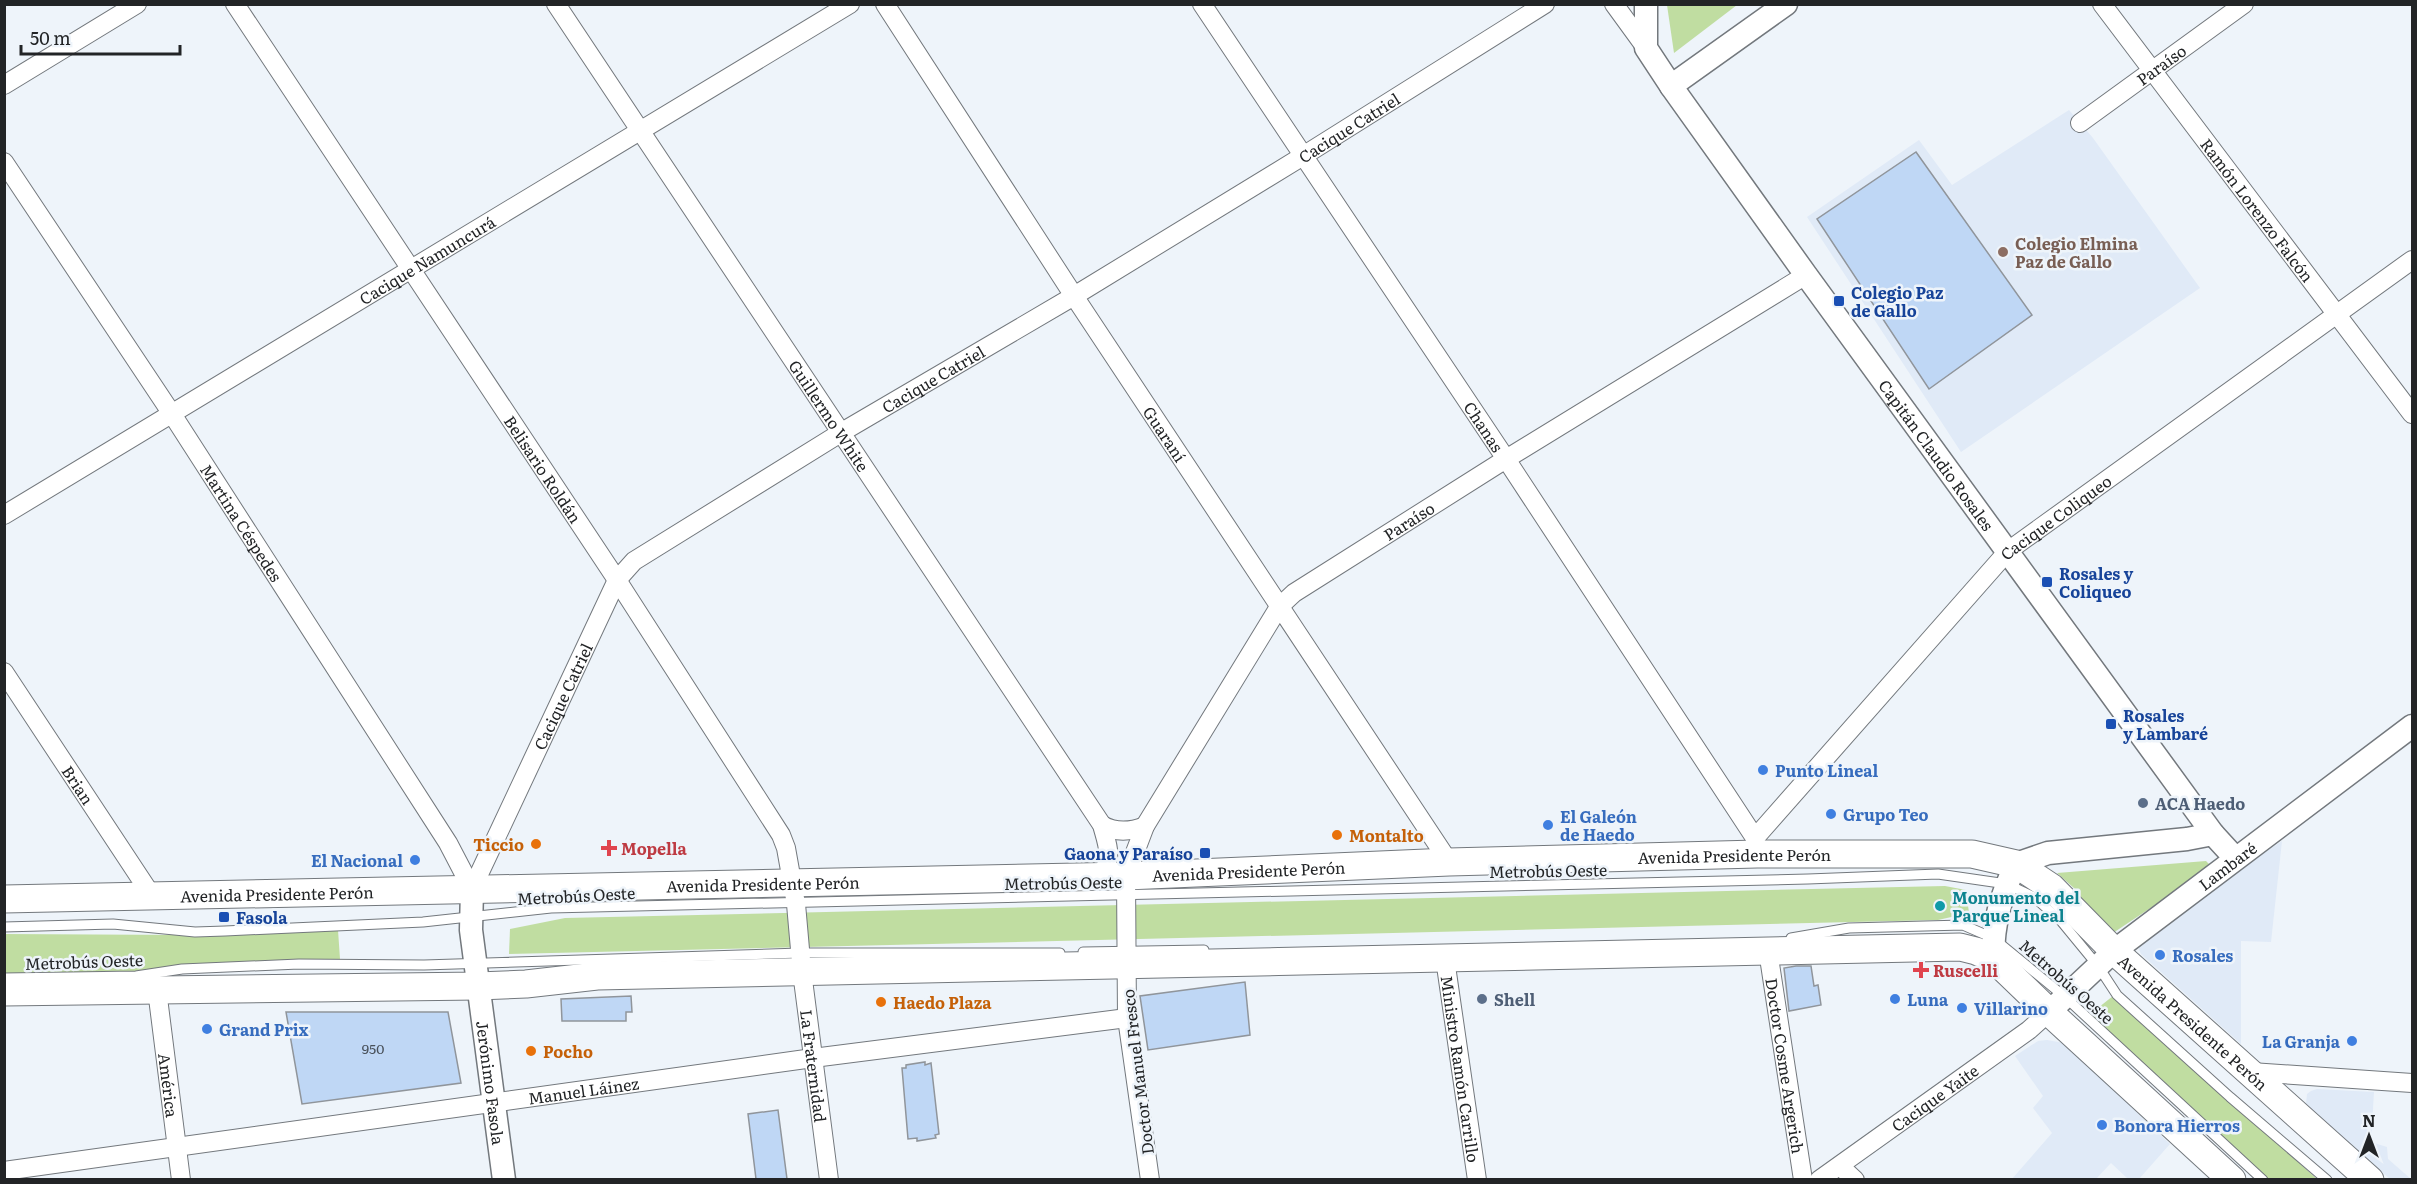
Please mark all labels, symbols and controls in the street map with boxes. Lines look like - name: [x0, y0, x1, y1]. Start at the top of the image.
- scale bar: [21, 18, 180, 56]
- text: 50 m: [30, 24, 71, 51]
- street label: Paraíso: [2131, 38, 2191, 91]
- street label: Cacique Catriel: [1293, 86, 1404, 168]
- street label: Ramón Lorenzo Falcón: [2195, 133, 2320, 287]
- street label: Cacique Namuncurá: [354, 209, 500, 310]
- place label: Colegio Elmina Paz de Gallo: [2015, 231, 2139, 273]
- marker: Colegio Elmina Paz de Gallo: [1996, 245, 2010, 259]
- place label: Colegio Paz de Gallo: [1851, 280, 1944, 322]
- marker: Colegio Paz de Gallo: [1832, 294, 1846, 308]
- street label: Cacique Catriel: [877, 339, 989, 418]
- street label: Guillermo White: [784, 355, 875, 476]
- street label: Capitán Claudio Rosales: [1874, 374, 2000, 535]
- street label: Chanas: [1459, 396, 1510, 457]
- street label: Guaraní: [1138, 401, 1193, 466]
- street label: Belisario Roldán: [499, 410, 588, 528]
- street label: Martina Céspedes: [195, 459, 289, 586]
- street label: Cacique Coliqueo: [1994, 468, 2116, 565]
- street label: Paraíso: [1378, 495, 1439, 546]
- place label: Rosales y Coliqueo: [2059, 561, 2134, 603]
- marker: Rosales y Coliqueo: [2040, 575, 2054, 589]
- street label: Cacique Catriel: [527, 639, 598, 754]
- place label: Rosales y Lambaré: [2123, 703, 2208, 745]
- marker: Rosales y Lambaré: [2104, 717, 2118, 731]
- place label: Punto Lineal: [1775, 758, 1879, 782]
- street label: Brian: [57, 760, 100, 809]
- marker: Punto Lineal: [1756, 763, 1770, 777]
- place label: ACA Haedo: [2155, 791, 2245, 815]
- marker: ACA Haedo: [2136, 796, 2150, 810]
- place label: Grupo Teo: [1843, 802, 1929, 826]
- place label: El Galeón de Haedo: [1560, 804, 1637, 846]
- marker: Grupo Teo: [1824, 807, 1838, 821]
- marker: El Galeón de Haedo: [1541, 818, 1555, 832]
- place label: Montalto: [1349, 823, 1424, 847]
- marker: Montalto: [1330, 828, 1344, 842]
- place label: Ticcio: [473, 832, 524, 856]
- place label: Mopella: [621, 836, 688, 860]
- street label: Lambaré: [2193, 836, 2261, 895]
- marker: Ticcio: [529, 837, 543, 851]
- marker: Mopella: [602, 841, 616, 855]
- place label: Gaona y Paraíso: [1064, 841, 1193, 865]
- street label: Avenida Presidente Perón: [1637, 842, 1832, 869]
- marker: Gaona y Paraíso: [1198, 846, 1212, 860]
- place label: El Nacional: [311, 848, 403, 872]
- marker: El Nacional: [408, 853, 422, 867]
- street label: Avenida Presidente Perón: [1151, 854, 1346, 887]
- street label: Metrobús Oeste: [1489, 857, 1607, 883]
- street label: Avenida Presidente Perón: [666, 869, 860, 897]
- street label: Metrobús Oeste: [1004, 869, 1122, 895]
- street label: Avenida Presidente Perón: [180, 879, 374, 907]
- street label: Metrobús Oeste: [516, 880, 636, 910]
- place label: Monumento del Parque Lineal: [1952, 885, 2080, 927]
- marker: Monumento del Parque Lineal: [1933, 899, 1947, 913]
- place label: Fasola: [236, 905, 288, 929]
- marker: Fasola: [217, 910, 231, 924]
- street label: Metrobús Oeste: [2014, 933, 2120, 1029]
- place label: Rosales: [2172, 943, 2233, 967]
- street label: Metrobús Oeste: [24, 947, 144, 975]
- marker: Rosales: [2153, 948, 2167, 962]
- street label: Avenida Presidente Perón: [2113, 949, 2274, 1096]
- place label: Ruscelli: [1933, 958, 1998, 982]
- marker: Ruscelli: [1914, 963, 1928, 977]
- street label: Ministro Ramón Carrillo: [1436, 974, 1486, 1164]
- street label: Doctor Cosme Argerich: [1760, 976, 1811, 1156]
- place label: Shell: [1494, 987, 1536, 1011]
- place label: Luna: [1907, 987, 1949, 1011]
- street label: Doctor Manuel Fresco: [1115, 988, 1159, 1156]
- place label: Haedo Plaza: [893, 990, 992, 1014]
- marker: Shell: [1475, 992, 1489, 1006]
- marker: Luna: [1888, 992, 1902, 1006]
- marker: Haedo Plaza: [874, 995, 888, 1009]
- place label: Villarino: [1974, 996, 2048, 1020]
- marker: Villarino: [1955, 1001, 1969, 1015]
- street label: La Fraternidad: [795, 1008, 833, 1124]
- place label: Grand Prix: [219, 1017, 309, 1041]
- street label: Jerónimo Fasola: [471, 1019, 511, 1147]
- marker: Grand Prix: [200, 1022, 214, 1036]
- place label: La Granja: [2262, 1029, 2341, 1053]
- marker: La Granja: [2345, 1034, 2359, 1048]
- house number: 950: [362, 1038, 384, 1058]
- place label: Pocho: [543, 1039, 593, 1063]
- marker: Pocho: [524, 1044, 538, 1058]
- street label: América: [153, 1052, 185, 1119]
- street label: Cacique Yaite: [1886, 1058, 1983, 1137]
- street label: Manuel Láinez: [526, 1070, 641, 1110]
- north arrow: [2339, 1106, 2399, 1166]
- text: N: [2362, 1108, 2376, 1132]
- place label: Bonora Hierros: [2114, 1113, 2240, 1137]
- marker: Bonora Hierros: [2095, 1118, 2109, 1132]

